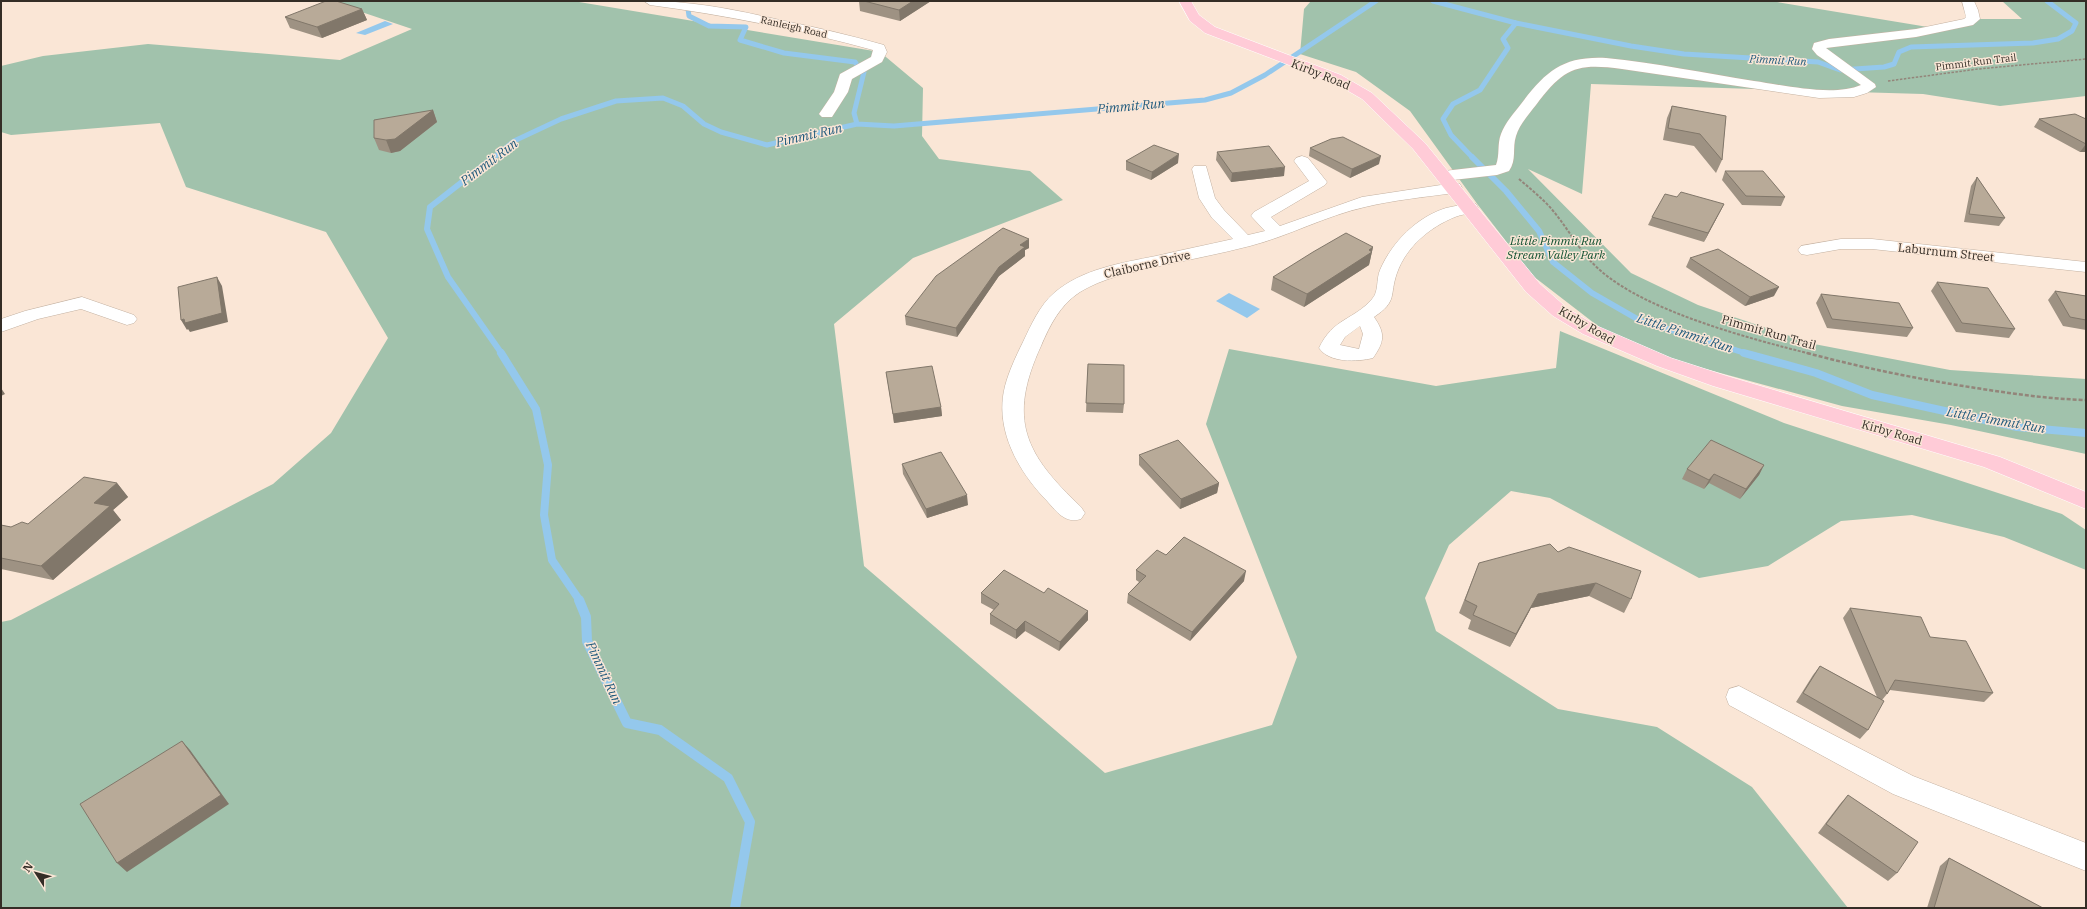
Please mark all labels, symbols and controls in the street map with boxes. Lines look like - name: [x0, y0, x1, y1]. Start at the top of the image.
- street label: Ranleigh Road: [759, 13, 829, 41]
- water label: Pimmit Run: [1748, 51, 1808, 69]
- street label: Pimmit Run Trail: [1935, 51, 2017, 73]
- street label: Kirby Road: [1289, 55, 1353, 93]
- water label: Pimmit Run: [1096, 95, 1166, 117]
- water label: Pimmit Run: [773, 119, 844, 151]
- water label: Pimmit Run: [456, 135, 522, 190]
- park label: Little Pimmit Run Stream Valley Park: [1506, 233, 1606, 262]
- street label: Laburnum Street: [1897, 239, 1995, 265]
- street label: Claiborne Drive: [1102, 247, 1192, 281]
- street label: Kirby Road: [1556, 303, 1618, 347]
- water label: Little Pimmit Run: [1634, 309, 1736, 357]
- street label: Pimmit Run Trail: [1720, 311, 1818, 353]
- water label: Little Pimmit Run: [1944, 403, 2047, 437]
- street label: Kirby Road: [1860, 416, 1924, 448]
- water label: Pimmit Run: [582, 638, 626, 708]
- north arrow: [16, 853, 56, 893]
- text: N: [20, 859, 36, 875]

